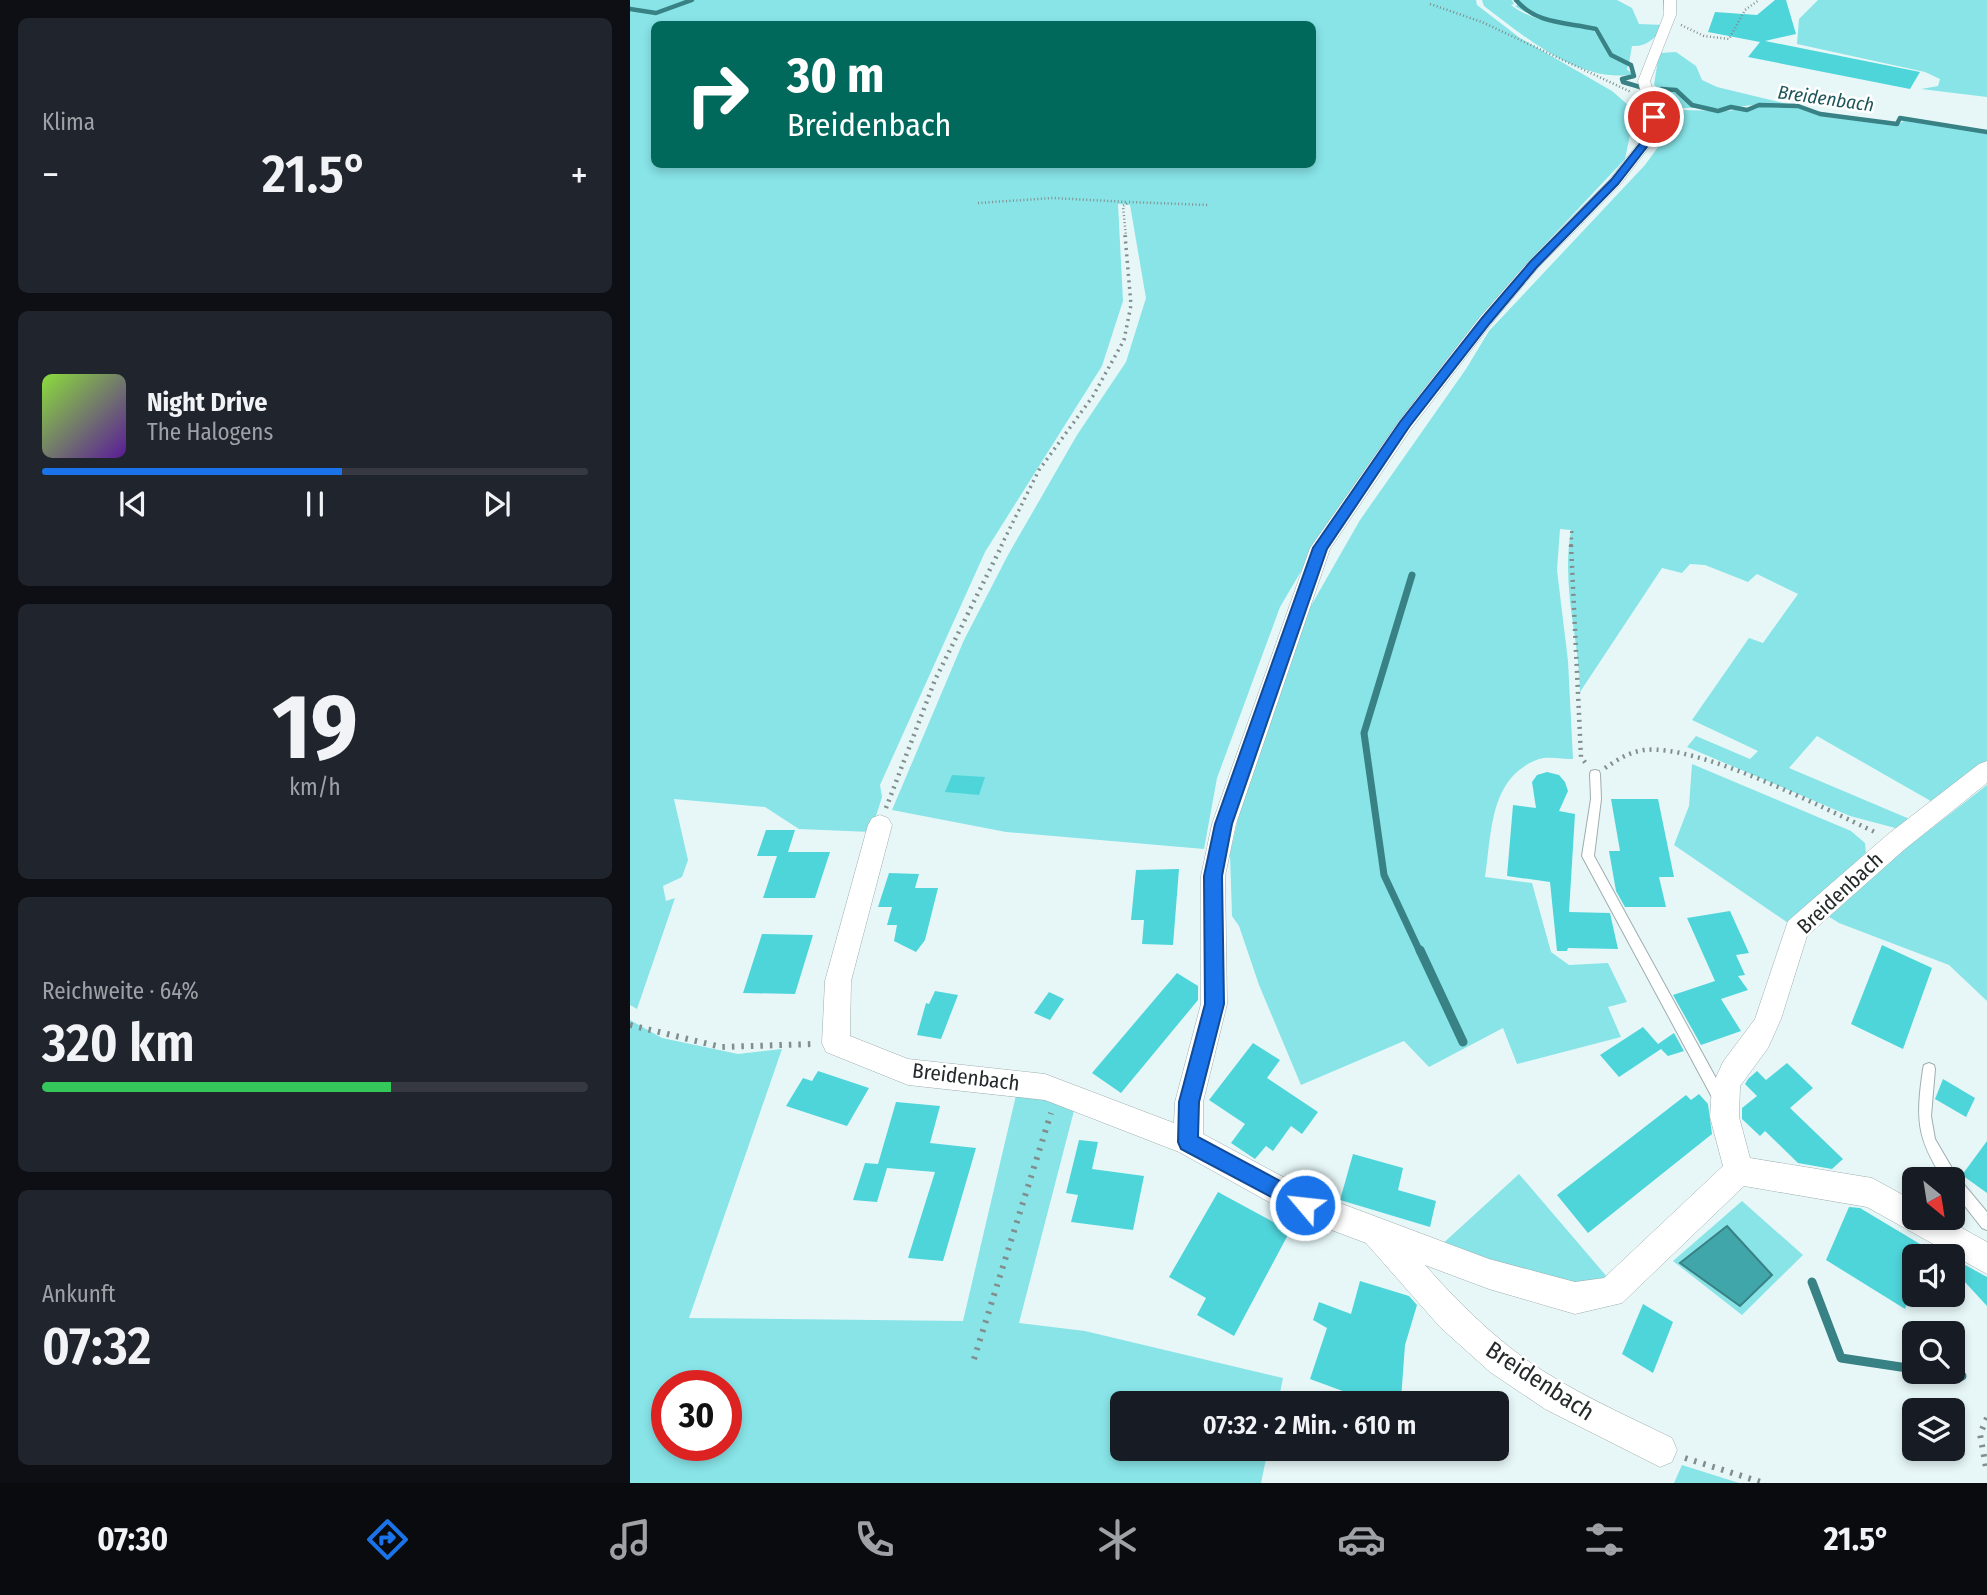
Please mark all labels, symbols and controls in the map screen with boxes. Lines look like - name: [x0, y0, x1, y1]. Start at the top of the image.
- text: 30 m: [787, 46, 885, 105]
- icon: right: [672, 49, 763, 140]
- water label: Breidenbach: [1776, 80, 1876, 117]
- pin: [1624, 87, 1684, 147]
- icon: arrive: [1635, 98, 1673, 136]
- text: Breidenbach: [787, 106, 951, 144]
- text: Klima: [42, 108, 95, 136]
- text: 21.5°: [262, 143, 368, 206]
- text: −: [42, 152, 59, 198]
- text: +: [571, 152, 588, 198]
- text: Night Drive: [147, 387, 267, 418]
- text: The Halogens: [147, 418, 273, 446]
- icon: previous: [114, 485, 152, 523]
- icon: pause: [296, 485, 334, 523]
- icon: next: [478, 485, 516, 523]
- text: 19: [272, 673, 358, 782]
- text: km/h: [289, 773, 341, 801]
- street label: Breidenbach: [1792, 847, 1888, 939]
- text: Reichweite · 64%: [42, 977, 199, 1005]
- text: 320 km: [42, 1012, 195, 1075]
- street label: Breidenbach: [911, 1058, 1021, 1096]
- north arrow: [1902, 1167, 1965, 1230]
- map controls: [1902, 1167, 1965, 1461]
- position arrow: [1268, 1168, 1342, 1242]
- button: sound: [1902, 1244, 1965, 1307]
- text: Ankunft: [42, 1280, 116, 1308]
- text: 07:32: [42, 1315, 151, 1378]
- button: search: [1902, 1321, 1965, 1384]
- street label: Breidenbach: [1481, 1336, 1599, 1426]
- speed limit sign: 30: [651, 1370, 742, 1461]
- button: layers: [1902, 1398, 1965, 1461]
- text: 07:32 · 2 Min. · 610 m: [1203, 1410, 1416, 1441]
- icon: directions: [363, 1515, 412, 1564]
- icon: music: [606, 1515, 655, 1564]
- icon: phone: [850, 1515, 899, 1564]
- icon: climate: [1093, 1515, 1142, 1564]
- icon: car: [1337, 1515, 1386, 1564]
- icon: filters: [1580, 1515, 1629, 1564]
- text: 07:30: [97, 1520, 168, 1558]
- text: 21.5°: [1824, 1520, 1890, 1558]

